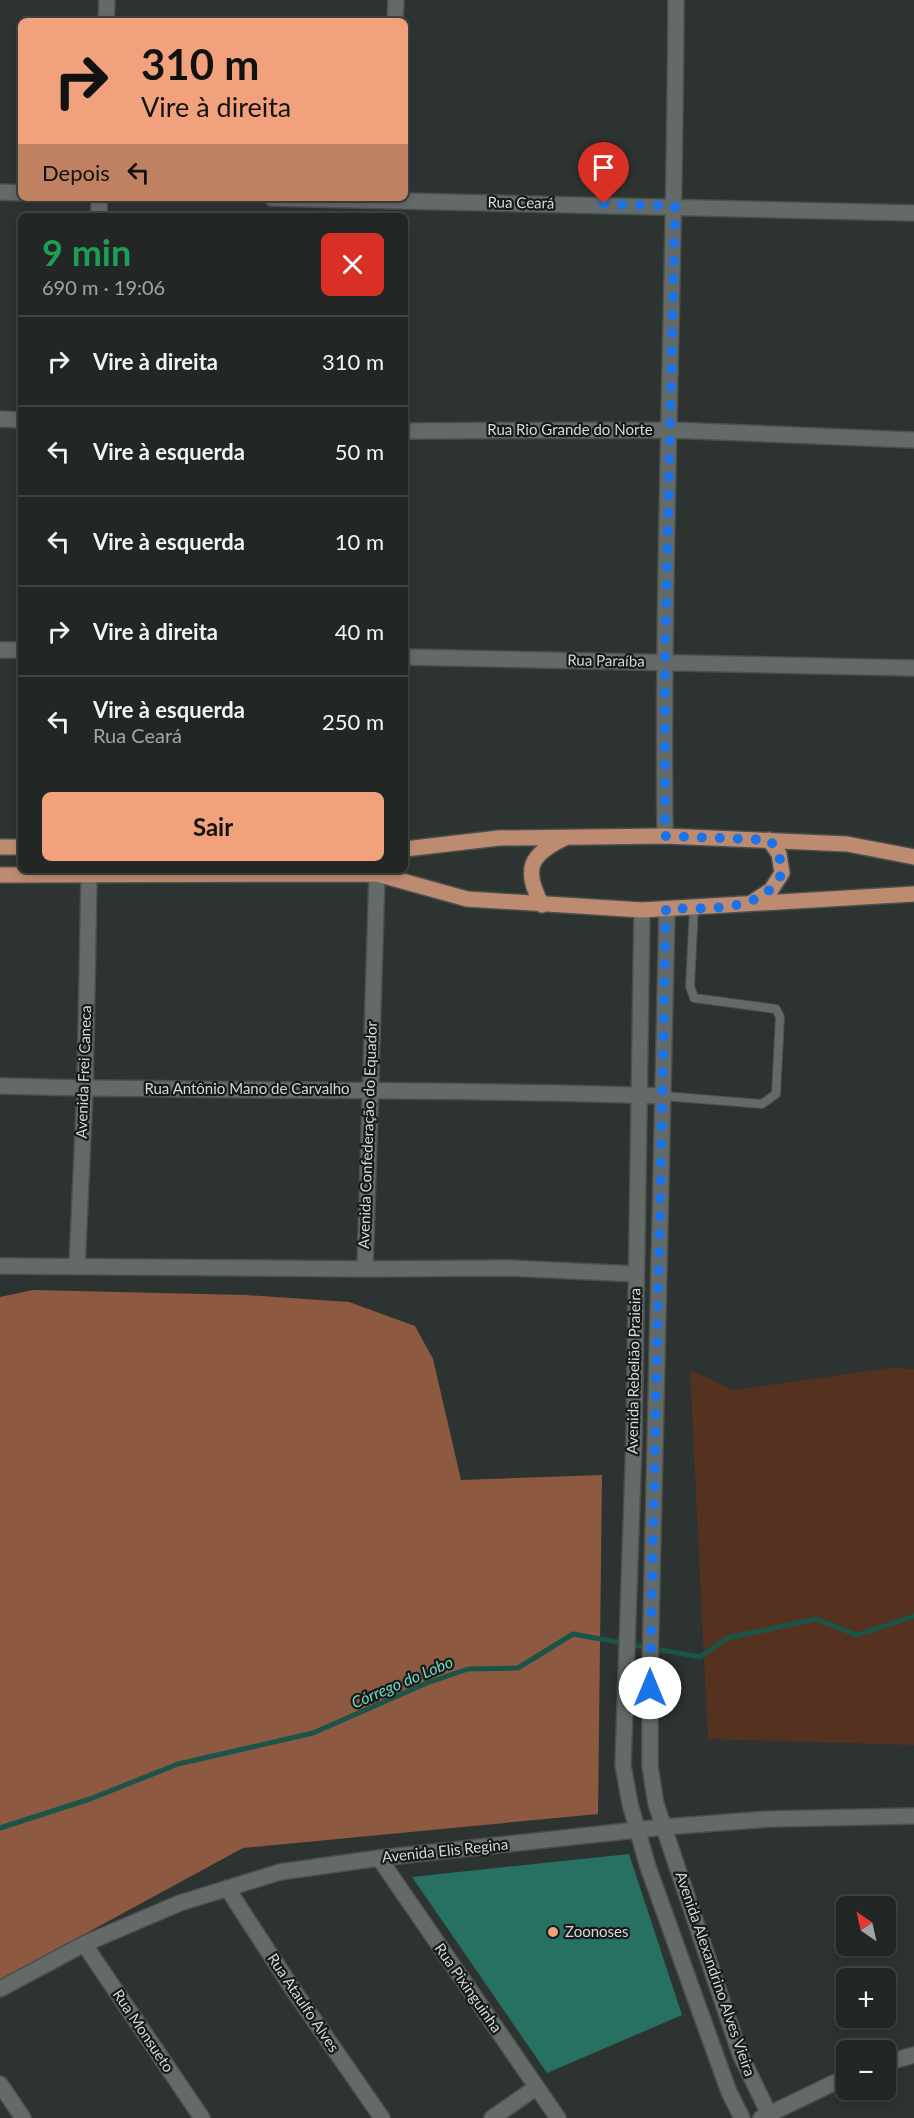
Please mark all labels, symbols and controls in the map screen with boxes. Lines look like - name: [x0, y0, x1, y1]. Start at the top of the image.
- text: 310 m: [141, 39, 259, 89]
- icon: right: [42, 42, 120, 120]
- text: Vire à direita: [141, 90, 291, 123]
- pin: [578, 142, 629, 204]
- icon: arrive: [587, 151, 620, 184]
- icon: left: [122, 156, 155, 189]
- text: Depois: [42, 159, 110, 186]
- street label: Rua Ceará: [487, 192, 555, 212]
- text: 9 min: [42, 230, 131, 274]
- button: close: [321, 233, 384, 296]
- text: 690 m · 19:06: [42, 275, 165, 299]
- icon: right: [42, 345, 75, 378]
- text: Vire à direita: [93, 348, 218, 375]
- text: 310 m: [322, 348, 384, 375]
- street label: Rua Rio Grande do Norte: [487, 420, 653, 438]
- icon: left: [42, 435, 75, 468]
- text: Vire à esquerda: [93, 438, 245, 465]
- text: 50 m: [335, 438, 384, 465]
- icon: left: [42, 525, 75, 558]
- text: Vire à esquerda: [93, 528, 245, 555]
- text: 10 m: [335, 528, 384, 555]
- icon: right: [42, 615, 75, 648]
- text: Vire à direita: [93, 618, 218, 645]
- text: 40 m: [335, 618, 384, 645]
- street label: Rua Paraíba: [567, 650, 645, 670]
- text: Vire à esquerda: [93, 696, 245, 723]
- icon: left: [42, 705, 75, 738]
- text: 250 m: [322, 708, 384, 735]
- text: Rua Ceará: [93, 723, 182, 747]
- button: Sair: [42, 792, 384, 861]
- street label: Avenida Frei Caneca: [72, 1005, 94, 1139]
- street label: Avenida Confederação do Equador: [354, 1020, 380, 1249]
- street label: Rua Antônio Mano de Carvalho: [144, 1079, 350, 1097]
- street label: Avenida Rebelião Praieira: [623, 1288, 643, 1454]
- water label: Córrego do Lobo: [348, 1652, 455, 1711]
- position arrow: [618, 1656, 682, 1720]
- street label: Avenida Elis Regina: [381, 1834, 509, 1866]
- street label: Avenida Alexandrino Alves Vieira: [672, 1869, 760, 2079]
- north arrow: [836, 1896, 896, 1956]
- map controls: [836, 1896, 896, 2100]
- place label: Zoonoses: [565, 1922, 628, 1940]
- marker: Zoonoses: [546, 1925, 560, 1939]
- street label: Rua Pixinguinha: [431, 1939, 506, 2035]
- street label: Rua Ataulfo Alves: [264, 1950, 343, 2055]
- button: +: [836, 1968, 896, 2028]
- street label: Rua Monsueto: [110, 1986, 178, 2075]
- button: −: [836, 2040, 896, 2100]

